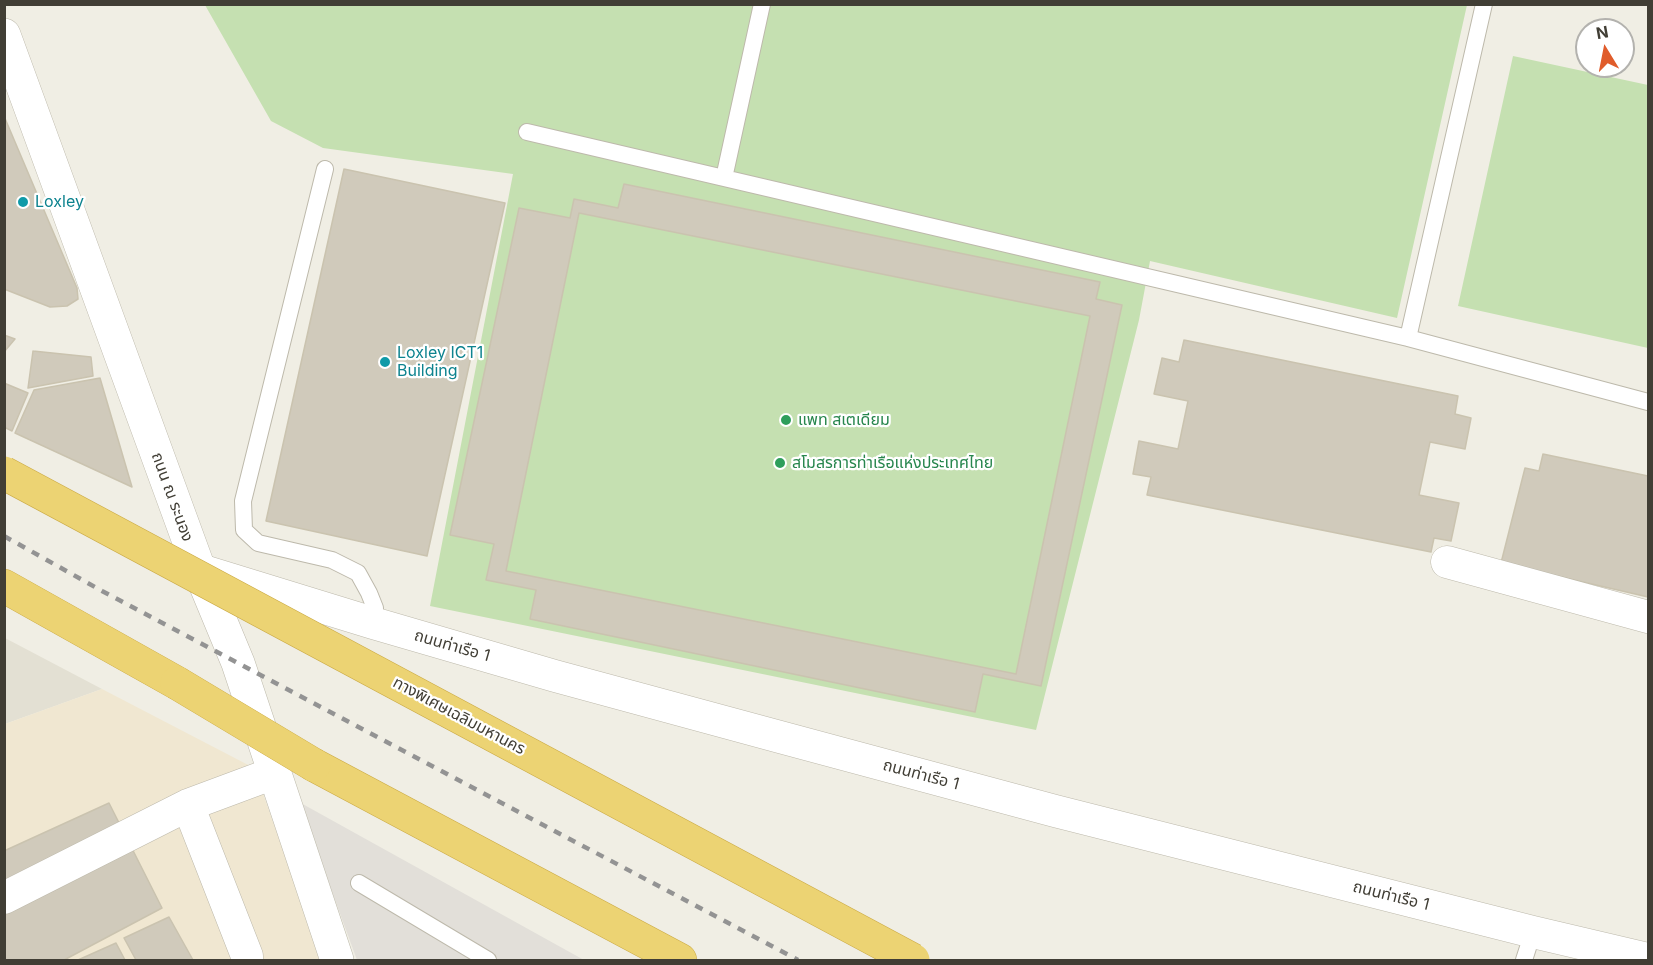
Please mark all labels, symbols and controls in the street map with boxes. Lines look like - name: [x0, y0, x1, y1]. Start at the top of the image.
- north arrow: [1575, 18, 1635, 78]
- text: N: [1594, 21, 1610, 43]
- place label: Loxley: [35, 192, 84, 212]
- marker: Loxley: [16, 195, 30, 209]
- place label: Loxley ICT1 Building: [397, 343, 483, 381]
- marker: Loxley ICT1 Building: [378, 355, 392, 369]
- place label: แพท สเตเดียม: [798, 410, 890, 430]
- marker: แพท สเตเดียม: [779, 413, 793, 427]
- street label: ถนน ณ ระนอง: [147, 450, 197, 544]
- place label: สโมสรการท่าเรือแห่งประเทศไทย: [792, 453, 993, 473]
- marker: สโมสรการท่าเรือแห่งประเทศไทย: [773, 456, 787, 470]
- street label: ถนนท่าเรือ 1: [412, 626, 492, 666]
- street label: ทางพิเศษเฉลิมมหานคร: [390, 673, 528, 759]
- street label: ถนนท่าเรือ 1: [881, 756, 961, 794]
- street label: ถนนท่าเรือ 1: [1351, 877, 1431, 915]

